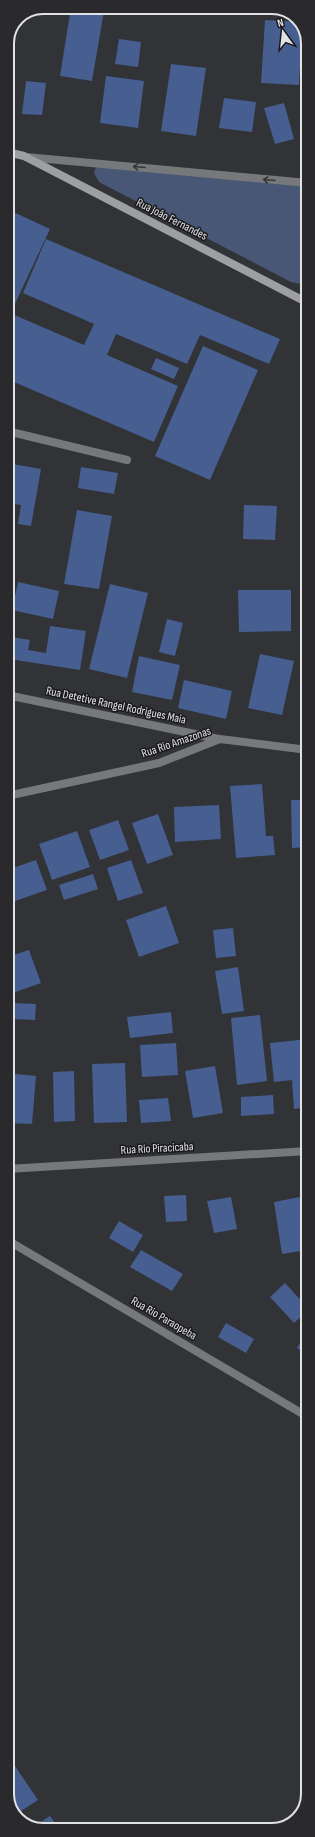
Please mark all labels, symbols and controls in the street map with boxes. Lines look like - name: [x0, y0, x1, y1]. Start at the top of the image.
- north arrow: [263, 12, 303, 52]
- text: N: [276, 16, 285, 30]
- one-way arrow: [133, 164, 146, 171]
- one-way arrow: [263, 176, 276, 183]
- street label: Rua João Fernandes: [134, 195, 210, 244]
- street label: Rua Detetive Rangel Rodrigues Maia: [45, 683, 188, 728]
- street label: Rua Rio Amazonas: [139, 724, 213, 761]
- street label: Rua Rio Piracicaba: [120, 1139, 194, 1158]
- street label: Rua Rio Paraopeba: [128, 1294, 200, 1343]

